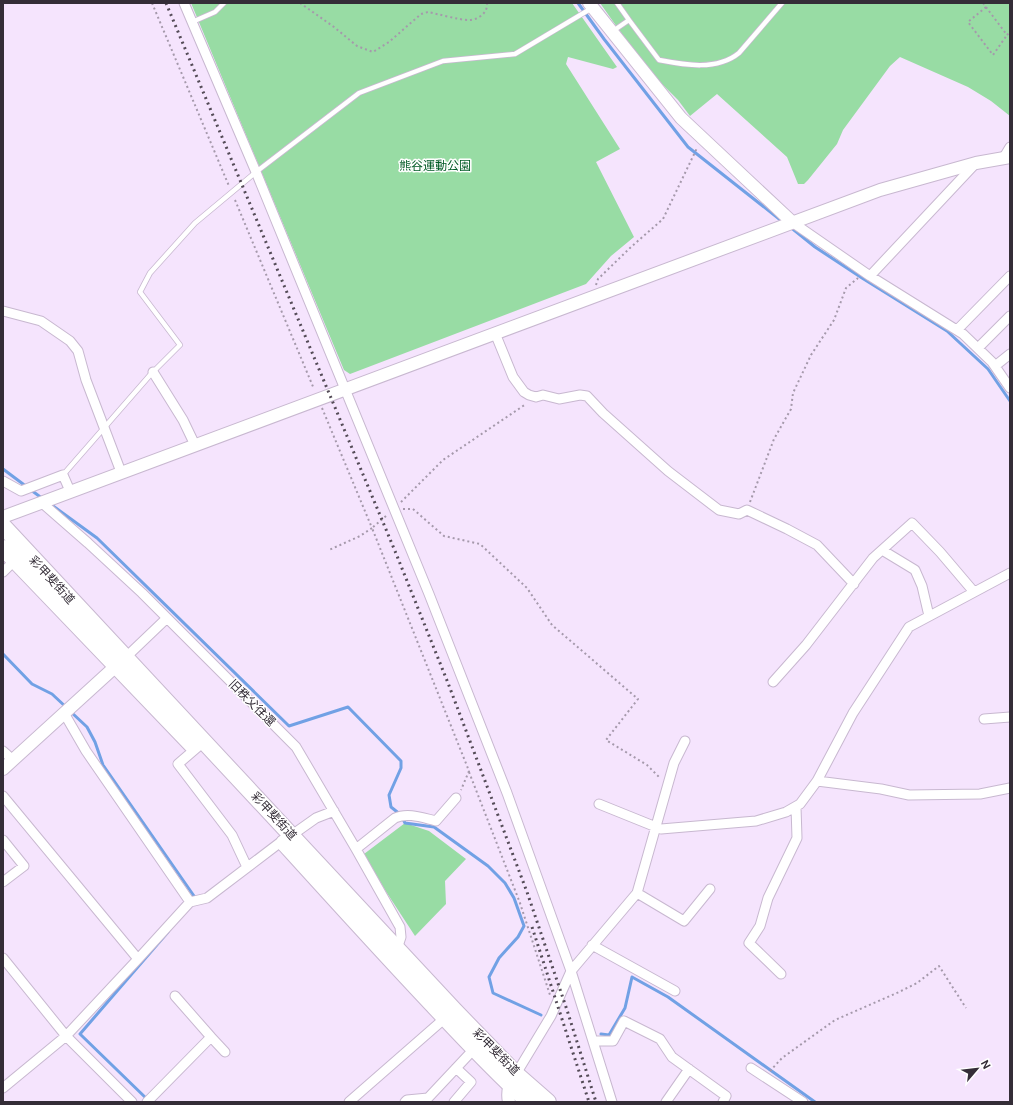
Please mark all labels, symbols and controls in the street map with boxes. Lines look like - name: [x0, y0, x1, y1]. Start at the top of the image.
- park label: 熊谷運動公園: [399, 158, 471, 174]
- street label: 彩甲斐街道: [26, 553, 78, 607]
- street label: 旧秩父往還: [225, 676, 279, 730]
- street label: 彩甲斐街道: [248, 789, 300, 843]
- street label: 彩甲斐街道: [469, 1025, 523, 1079]
- north arrow: [957, 1049, 997, 1089]
- text: N: [978, 1057, 994, 1071]

